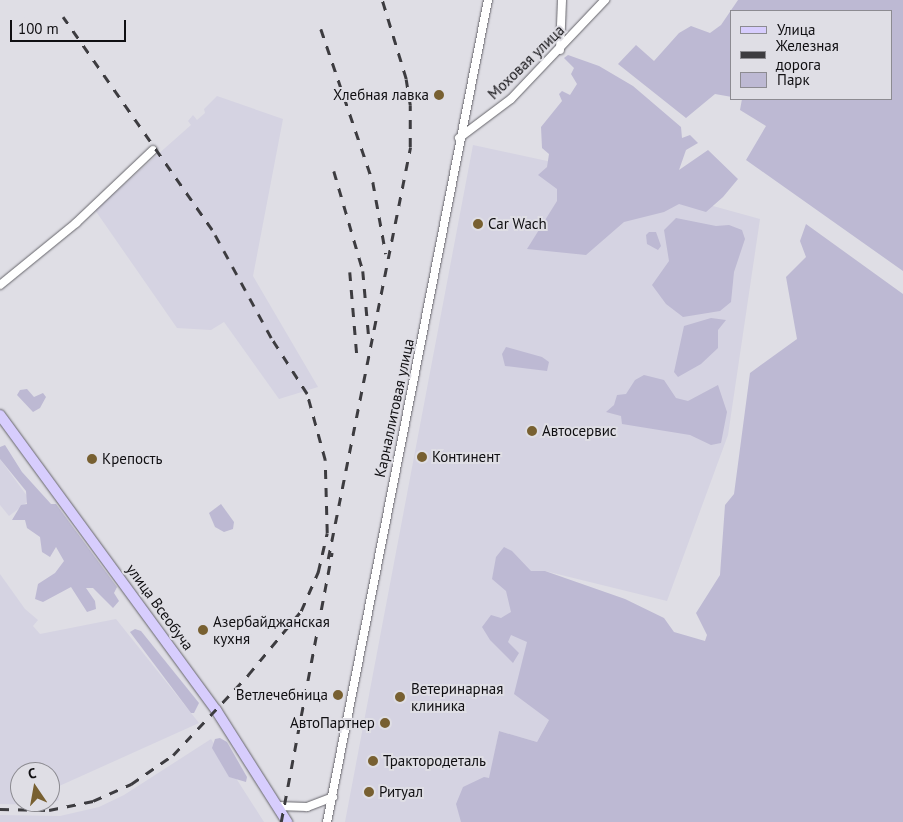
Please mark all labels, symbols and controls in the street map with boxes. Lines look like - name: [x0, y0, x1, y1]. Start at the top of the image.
- scale bar: [12, 10, 129, 42]
- legend: [730, 10, 893, 100]
- text: 100 m: [18, 19, 59, 38]
- text: Улица: [777, 20, 815, 39]
- street label: Моховая улица: [484, 21, 568, 103]
- text: Железная дорога: [776, 36, 839, 74]
- text: Парк: [777, 70, 810, 89]
- place label: Хлебная лавка: [333, 86, 429, 104]
- marker: Хлебная лавка: [433, 89, 445, 101]
- place label: Car Wach: [488, 215, 547, 233]
- marker: Car Wach: [472, 218, 484, 230]
- street label: Карналлитовая улица: [370, 337, 418, 479]
- place label: Автосервис: [542, 422, 617, 440]
- marker: Автосервис: [526, 425, 538, 437]
- place label: Континент: [432, 448, 500, 466]
- place label: Крепость: [102, 450, 162, 468]
- marker: Континент: [416, 451, 428, 463]
- marker: Крепость: [86, 453, 98, 465]
- street label: улица Всеобуча: [123, 560, 197, 654]
- place label: Азербайджанская кухня: [213, 612, 330, 647]
- marker: Азербайджанская кухня: [197, 624, 209, 636]
- place label: Ветеринарная клиника: [411, 679, 503, 714]
- place label: Ветлечебница: [236, 686, 328, 704]
- marker: Ветлечебница: [332, 689, 344, 701]
- marker: Ветеринарная клиника: [393, 690, 407, 704]
- place label: АвтоПартнер: [290, 714, 375, 732]
- marker: АвтоПартнер: [379, 717, 391, 729]
- place label: Трактородеталь: [383, 752, 486, 770]
- marker: Трактородеталь: [367, 755, 379, 767]
- north arrow: [10, 762, 60, 812]
- text: С: [26, 764, 38, 783]
- place label: Ритуал: [379, 783, 423, 801]
- marker: Ритуал: [363, 786, 375, 798]

